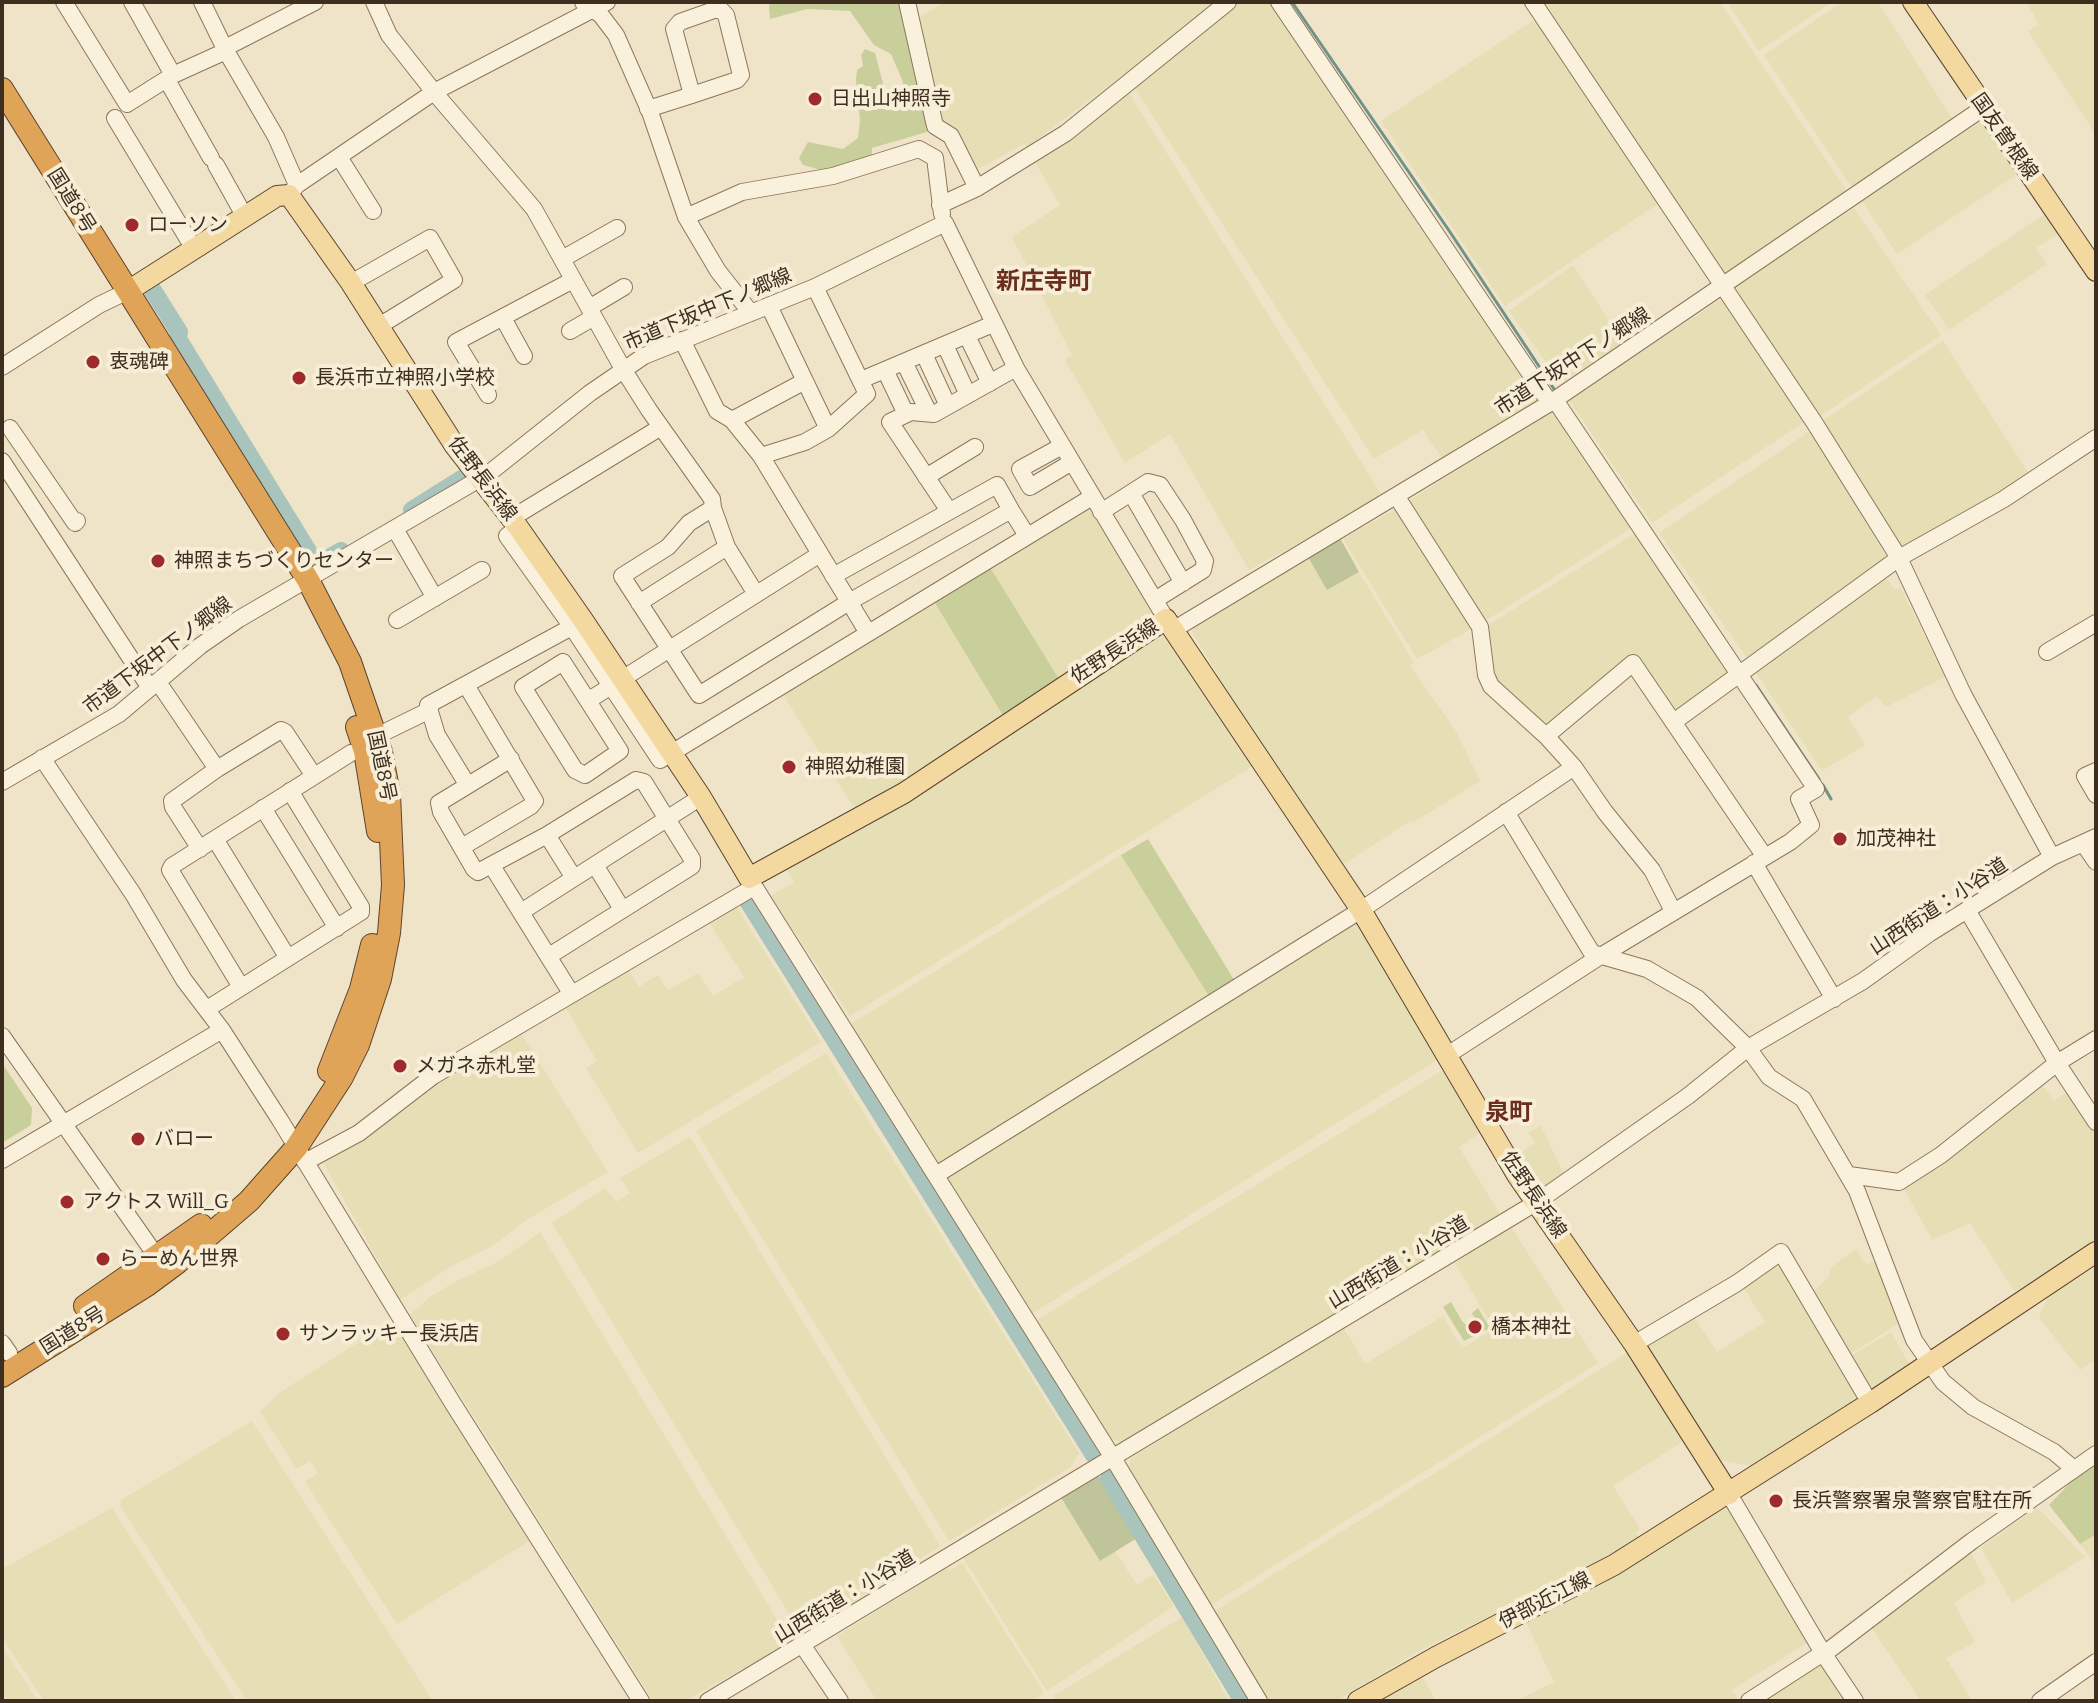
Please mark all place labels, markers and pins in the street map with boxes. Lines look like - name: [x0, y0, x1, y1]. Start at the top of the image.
- place label: 日出山神照寺: [831, 87, 951, 111]
- marker: 日出山神照寺: [806, 90, 824, 108]
- place label: ローソン: [148, 213, 228, 237]
- marker: ローソン: [123, 216, 141, 234]
- place label: 衷魂碑: [109, 350, 169, 374]
- marker: 衷魂碑: [84, 353, 102, 371]
- place label: 長浜市立神照小学校: [315, 366, 495, 390]
- marker: 長浜市立神照小学校: [290, 369, 308, 387]
- place label: 神照まちづくりセンター: [174, 549, 394, 573]
- marker: 神照まちづくりセンター: [149, 552, 167, 570]
- place label: 神照幼稚園: [805, 755, 905, 779]
- marker: 神照幼稚園: [780, 758, 798, 776]
- place label: 加茂神社: [1856, 827, 1936, 851]
- marker: 加茂神社: [1831, 830, 1849, 848]
- place label: メガネ赤札堂: [416, 1054, 536, 1078]
- marker: メガネ赤札堂: [391, 1057, 409, 1075]
- place label: バロー: [154, 1127, 214, 1151]
- marker: バロー: [129, 1130, 147, 1148]
- place label: アクトス Will_G: [83, 1190, 229, 1214]
- marker: アクトス Will_G: [58, 1193, 76, 1211]
- place label: らーめん世界: [119, 1247, 239, 1271]
- marker: らーめん世界: [94, 1250, 112, 1268]
- place label: 橋本神社: [1491, 1315, 1571, 1339]
- marker: 橋本神社: [1466, 1318, 1484, 1336]
- place label: サンラッキー長浜店: [299, 1322, 479, 1346]
- marker: サンラッキー長浜店: [274, 1325, 292, 1343]
- place label: 長浜警察署泉警察官駐在所: [1792, 1489, 2032, 1513]
- marker: 長浜警察署泉警察官駐在所: [1767, 1492, 1785, 1510]

